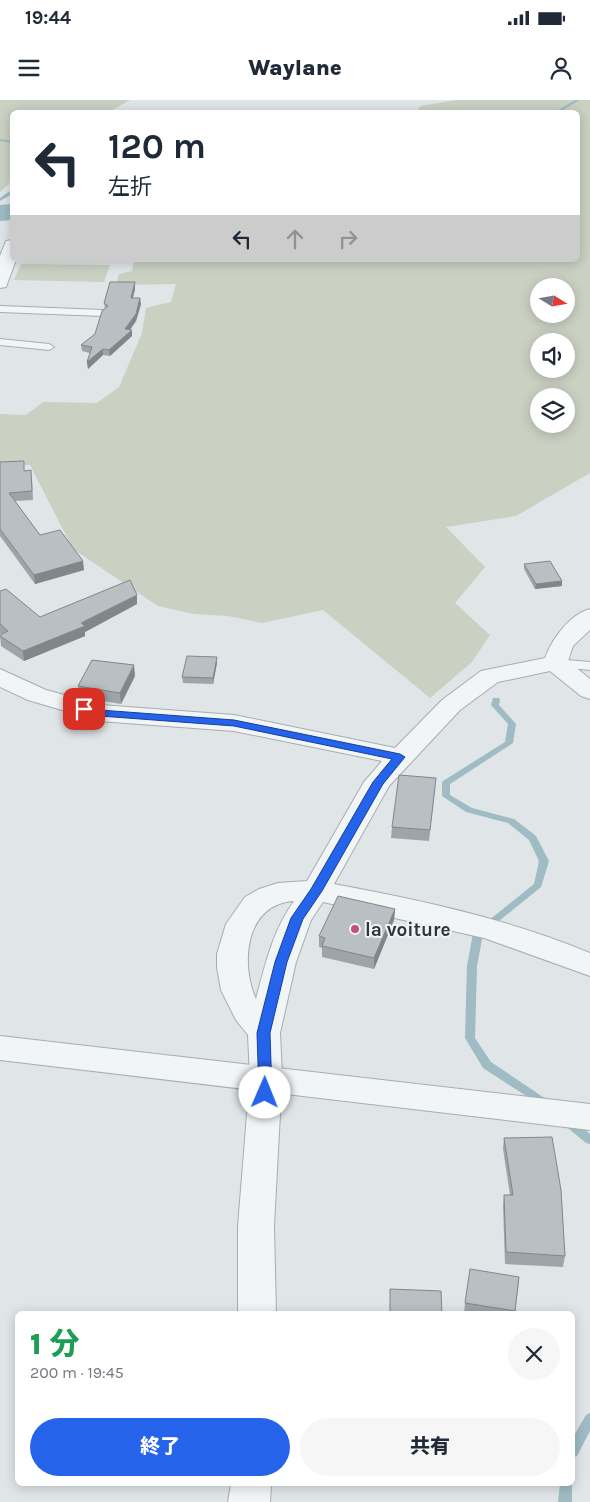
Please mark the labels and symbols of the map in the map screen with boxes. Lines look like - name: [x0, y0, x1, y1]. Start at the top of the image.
- north arrow: [530, 278, 575, 322]
- pin: [63, 688, 105, 730]
- place label: la voiture: [365, 919, 451, 941]
- marker: la voiture: [349, 923, 361, 935]
- position arrow: [238, 1066, 290, 1118]

